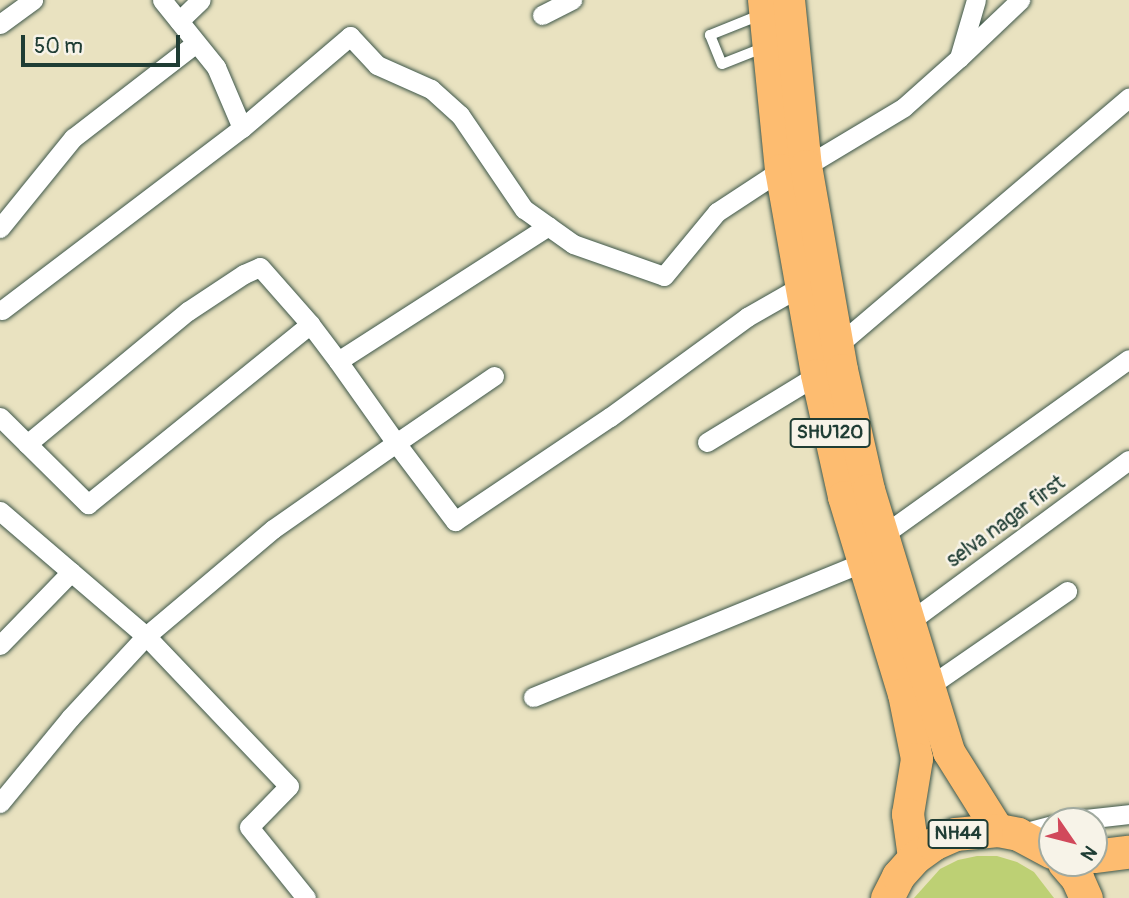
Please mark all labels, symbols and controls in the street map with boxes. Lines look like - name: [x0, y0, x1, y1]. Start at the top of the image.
- scale bar: [24, 21, 184, 65]
- text: 50 m: [34, 33, 83, 60]
- road number: SHU120: [788, 418, 872, 448]
- street label: selva nagar first: [942, 471, 1070, 573]
- north arrow: [1038, 807, 1108, 877]
- road number: NH44: [926, 818, 990, 849]
- text: N: [1075, 841, 1102, 865]

